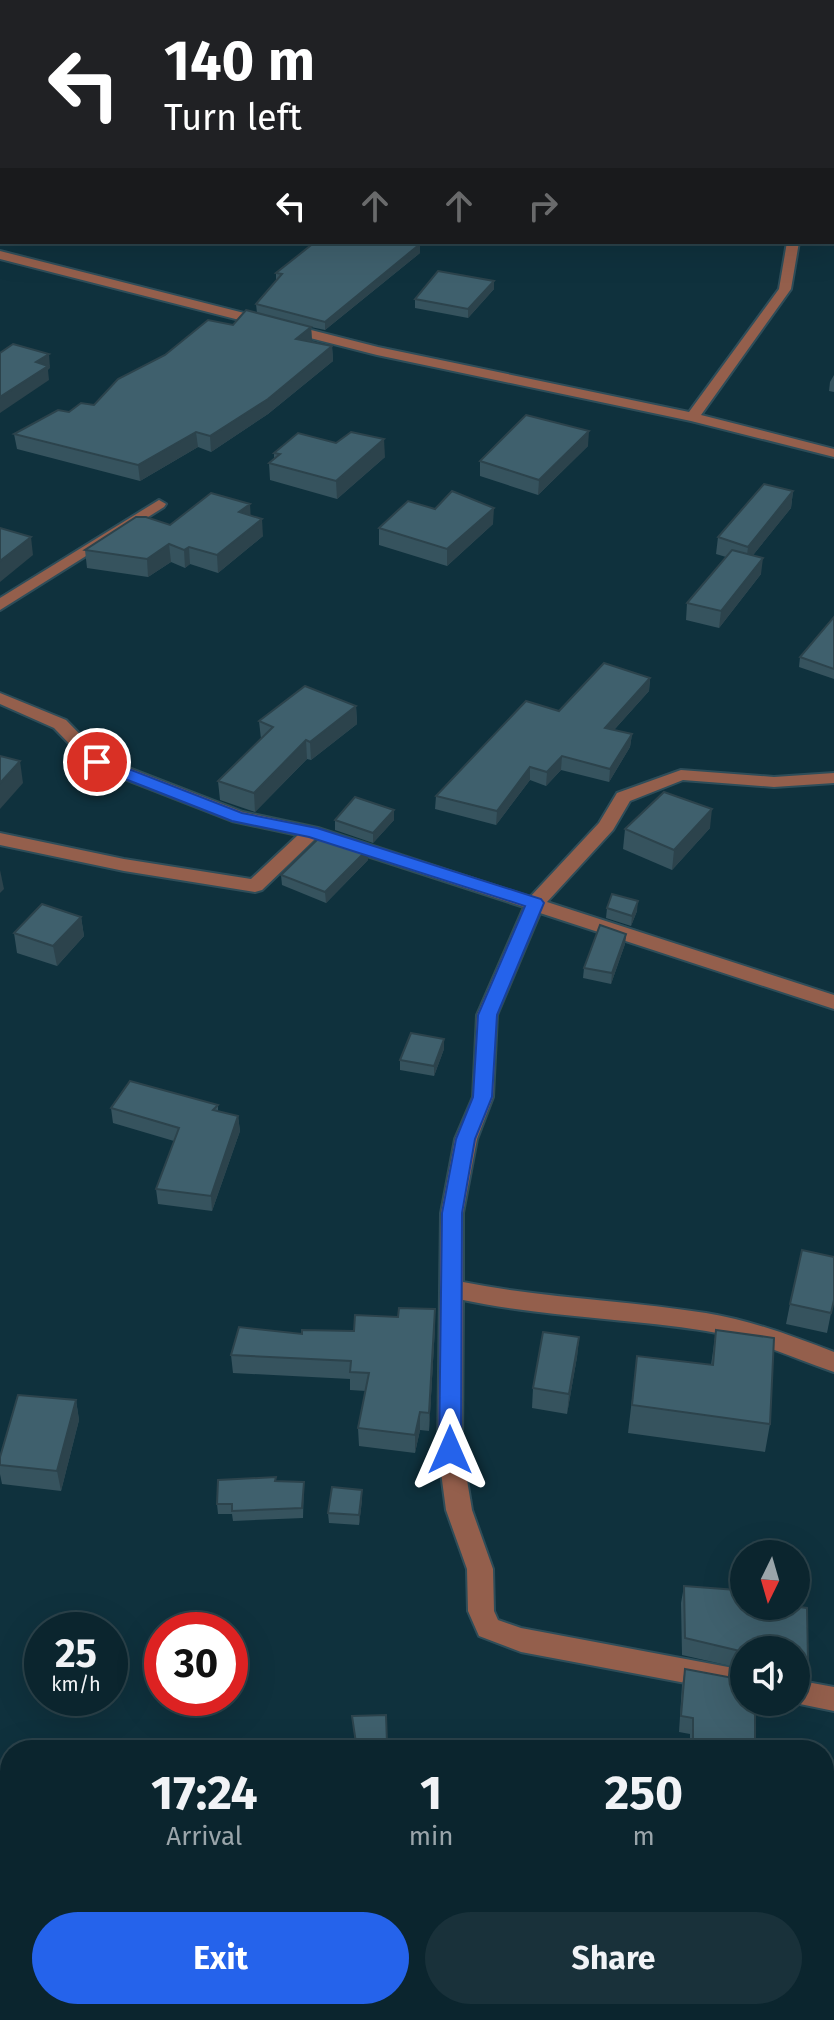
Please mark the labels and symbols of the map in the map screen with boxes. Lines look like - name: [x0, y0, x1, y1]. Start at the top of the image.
- pin: [63, 728, 131, 796]
- position arrow: [408, 1408, 492, 1492]
- north arrow: [730, 1540, 810, 1620]
- speed limit sign: 30: [144, 1612, 248, 1716]

